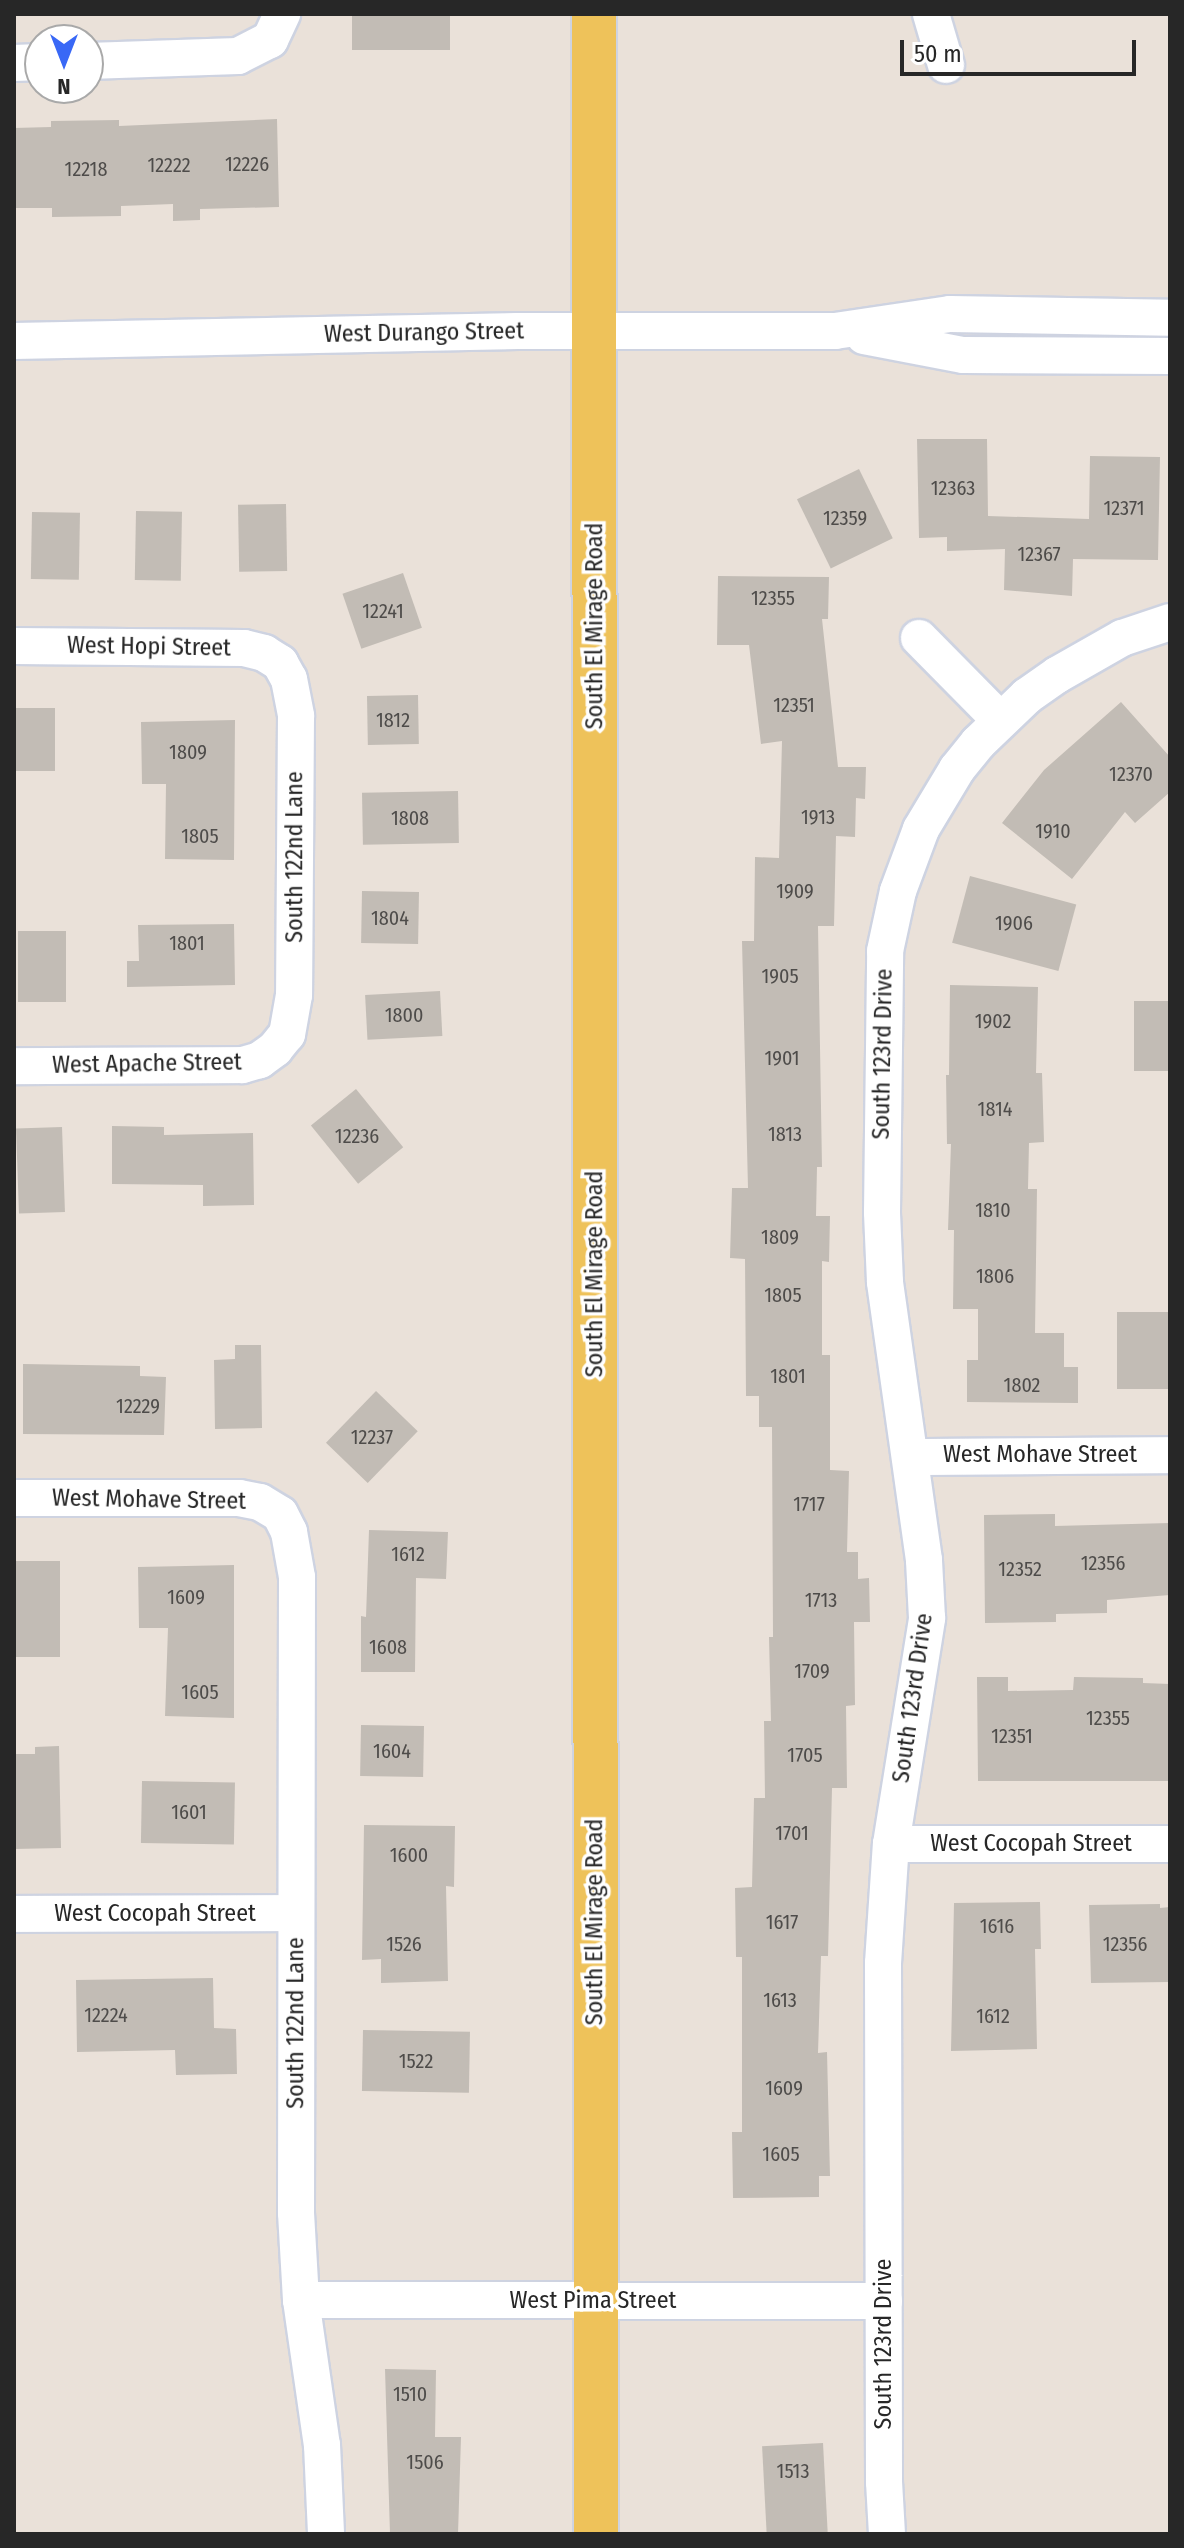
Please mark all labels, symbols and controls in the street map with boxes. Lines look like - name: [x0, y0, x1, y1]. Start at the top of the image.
- north arrow: [24, 24, 104, 104]
- scale bar: [904, 24, 1140, 74]
- text: 50 m: [914, 40, 962, 68]
- text: N: [57, 73, 71, 100]
- house number: 12226: [225, 152, 269, 176]
- house number: 12222: [147, 153, 191, 177]
- house number: 12218: [65, 157, 107, 181]
- street label: West Durango Street: [324, 317, 524, 349]
- house number: 12363: [931, 476, 975, 500]
- house number: 12371: [1103, 496, 1145, 520]
- house number: 12359: [823, 506, 867, 530]
- street label: South El Mirage Road: [581, 523, 609, 729]
- house number: 12367: [1017, 542, 1061, 566]
- house number: 12355: [751, 586, 795, 610]
- house number: 12241: [362, 599, 404, 623]
- street label: West Hopi Street: [67, 631, 231, 663]
- house number: 12351: [773, 693, 815, 717]
- house number: 1812: [376, 708, 410, 732]
- house number: 1809: [169, 740, 207, 764]
- house number: 12370: [1109, 762, 1153, 786]
- street label: South 122nd Lane: [281, 771, 309, 943]
- house number: 1913: [801, 805, 835, 829]
- house number: 1808: [391, 806, 429, 830]
- house number: 1910: [1035, 819, 1071, 843]
- house number: 1805: [181, 824, 219, 848]
- house number: 1909: [776, 879, 814, 903]
- house number: 1804: [371, 906, 409, 930]
- house number: 1906: [995, 911, 1033, 935]
- house number: 1801: [169, 931, 205, 955]
- house number: 1905: [761, 964, 799, 988]
- street label: South 123rd Drive: [867, 968, 899, 1140]
- house number: 1800: [385, 1003, 423, 1027]
- house number: 1902: [975, 1009, 1011, 1033]
- house number: 1901: [764, 1046, 800, 1070]
- street label: West Apache Street: [52, 1048, 242, 1080]
- house number: 1814: [978, 1097, 1012, 1121]
- house number: 1813: [768, 1122, 802, 1146]
- house number: 12236: [335, 1124, 379, 1148]
- street label: South El Mirage Road: [581, 1171, 609, 1377]
- house number: 1810: [975, 1198, 1011, 1222]
- house number: 1809: [761, 1225, 799, 1249]
- house number: 1806: [976, 1264, 1014, 1288]
- house number: 1805: [764, 1283, 802, 1307]
- house number: 1801: [770, 1364, 806, 1388]
- house number: 1802: [1004, 1373, 1040, 1397]
- house number: 12229: [116, 1394, 160, 1418]
- house number: 12237: [351, 1425, 393, 1449]
- street label: West Mohave Street: [943, 1441, 1137, 1469]
- street label: West Mohave Street: [52, 1484, 246, 1516]
- house number: 1717: [793, 1492, 825, 1516]
- house number: 1612: [391, 1542, 425, 1566]
- house number: 12356: [1081, 1551, 1125, 1575]
- house number: 12352: [998, 1557, 1042, 1581]
- house number: 1609: [167, 1585, 205, 1609]
- house number: 1713: [805, 1588, 837, 1612]
- street label: South 123rd Drive: [887, 1611, 939, 1785]
- house number: 1608: [369, 1635, 407, 1659]
- house number: 1709: [794, 1659, 830, 1683]
- house number: 1605: [181, 1680, 219, 1704]
- house number: 12355: [1086, 1706, 1130, 1730]
- house number: 12351: [991, 1724, 1033, 1748]
- house number: 1604: [373, 1739, 411, 1763]
- house number: 1705: [787, 1743, 823, 1767]
- house number: 1601: [171, 1800, 207, 1824]
- street label: South El Mirage Road: [581, 1819, 609, 2025]
- house number: 1701: [775, 1821, 809, 1845]
- street label: West Cocopah Street: [930, 1830, 1132, 1858]
- house number: 1600: [390, 1843, 428, 1867]
- street label: West Cocopah Street: [54, 1900, 256, 1928]
- house number: 1617: [766, 1910, 798, 1934]
- house number: 1616: [980, 1914, 1014, 1938]
- house number: 1526: [386, 1932, 422, 1956]
- house number: 12356: [1103, 1932, 1147, 1956]
- street label: South 122nd Lane: [282, 1937, 310, 2109]
- house number: 1613: [763, 1988, 797, 2012]
- house number: 12224: [84, 2003, 128, 2027]
- house number: 1612: [976, 2004, 1010, 2028]
- house number: 1522: [399, 2049, 433, 2073]
- house number: 1609: [765, 2076, 803, 2100]
- house number: 1605: [762, 2142, 800, 2166]
- street label: South 123rd Drive: [870, 2259, 898, 2429]
- street label: West Pima Street: [510, 2287, 676, 2315]
- house number: 1510: [393, 2382, 427, 2406]
- house number: 1506: [406, 2450, 444, 2474]
- house number: 1513: [777, 2459, 809, 2483]

